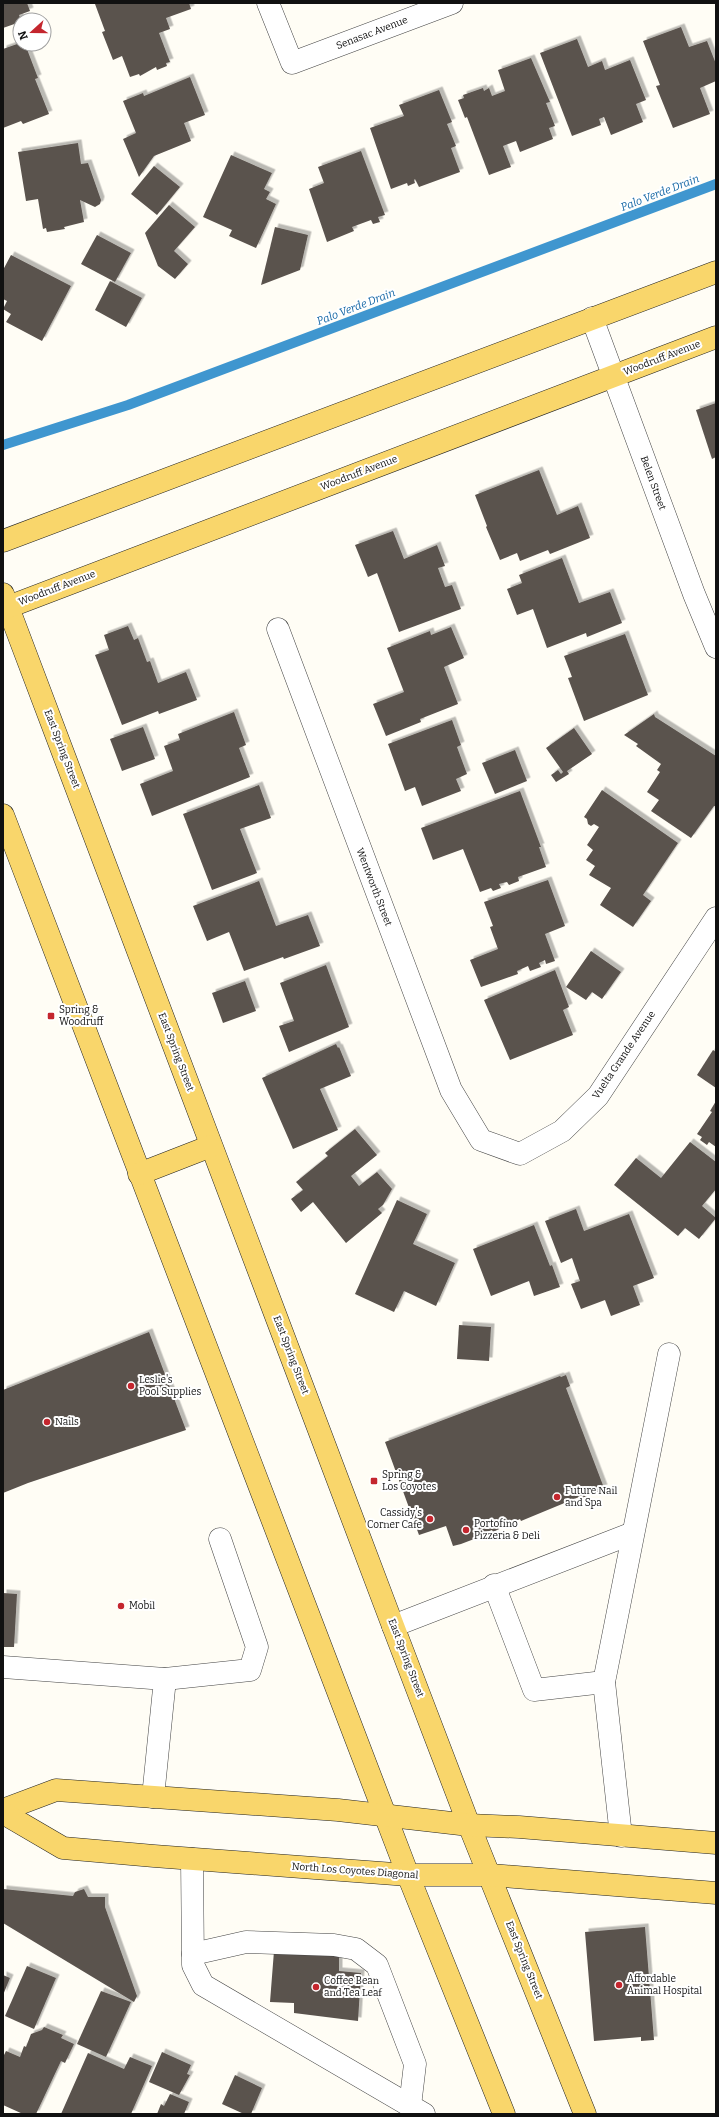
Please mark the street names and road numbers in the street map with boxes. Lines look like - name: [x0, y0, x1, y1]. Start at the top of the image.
- street label: Senasac Avenue: [335, 14, 409, 52]
- street label: Woodruff Avenue: [622, 338, 702, 378]
- street label: Woodruff Avenue: [319, 453, 399, 493]
- street label: Belen Street: [638, 454, 668, 512]
- street label: Woodruff Avenue: [17, 568, 97, 608]
- street label: East Spring Street: [42, 708, 83, 790]
- street label: Wentworth Street: [354, 846, 395, 928]
- street label: Vuelta Grande Avenue: [590, 1009, 658, 1101]
- street label: East Spring Street: [156, 1011, 197, 1093]
- street label: East Spring Street: [271, 1314, 312, 1396]
- street label: East Spring Street: [386, 1617, 427, 1699]
- street label: North Los Coyotes Diagonal: [291, 1861, 419, 1881]
- street label: East Spring Street: [503, 1919, 545, 2001]

